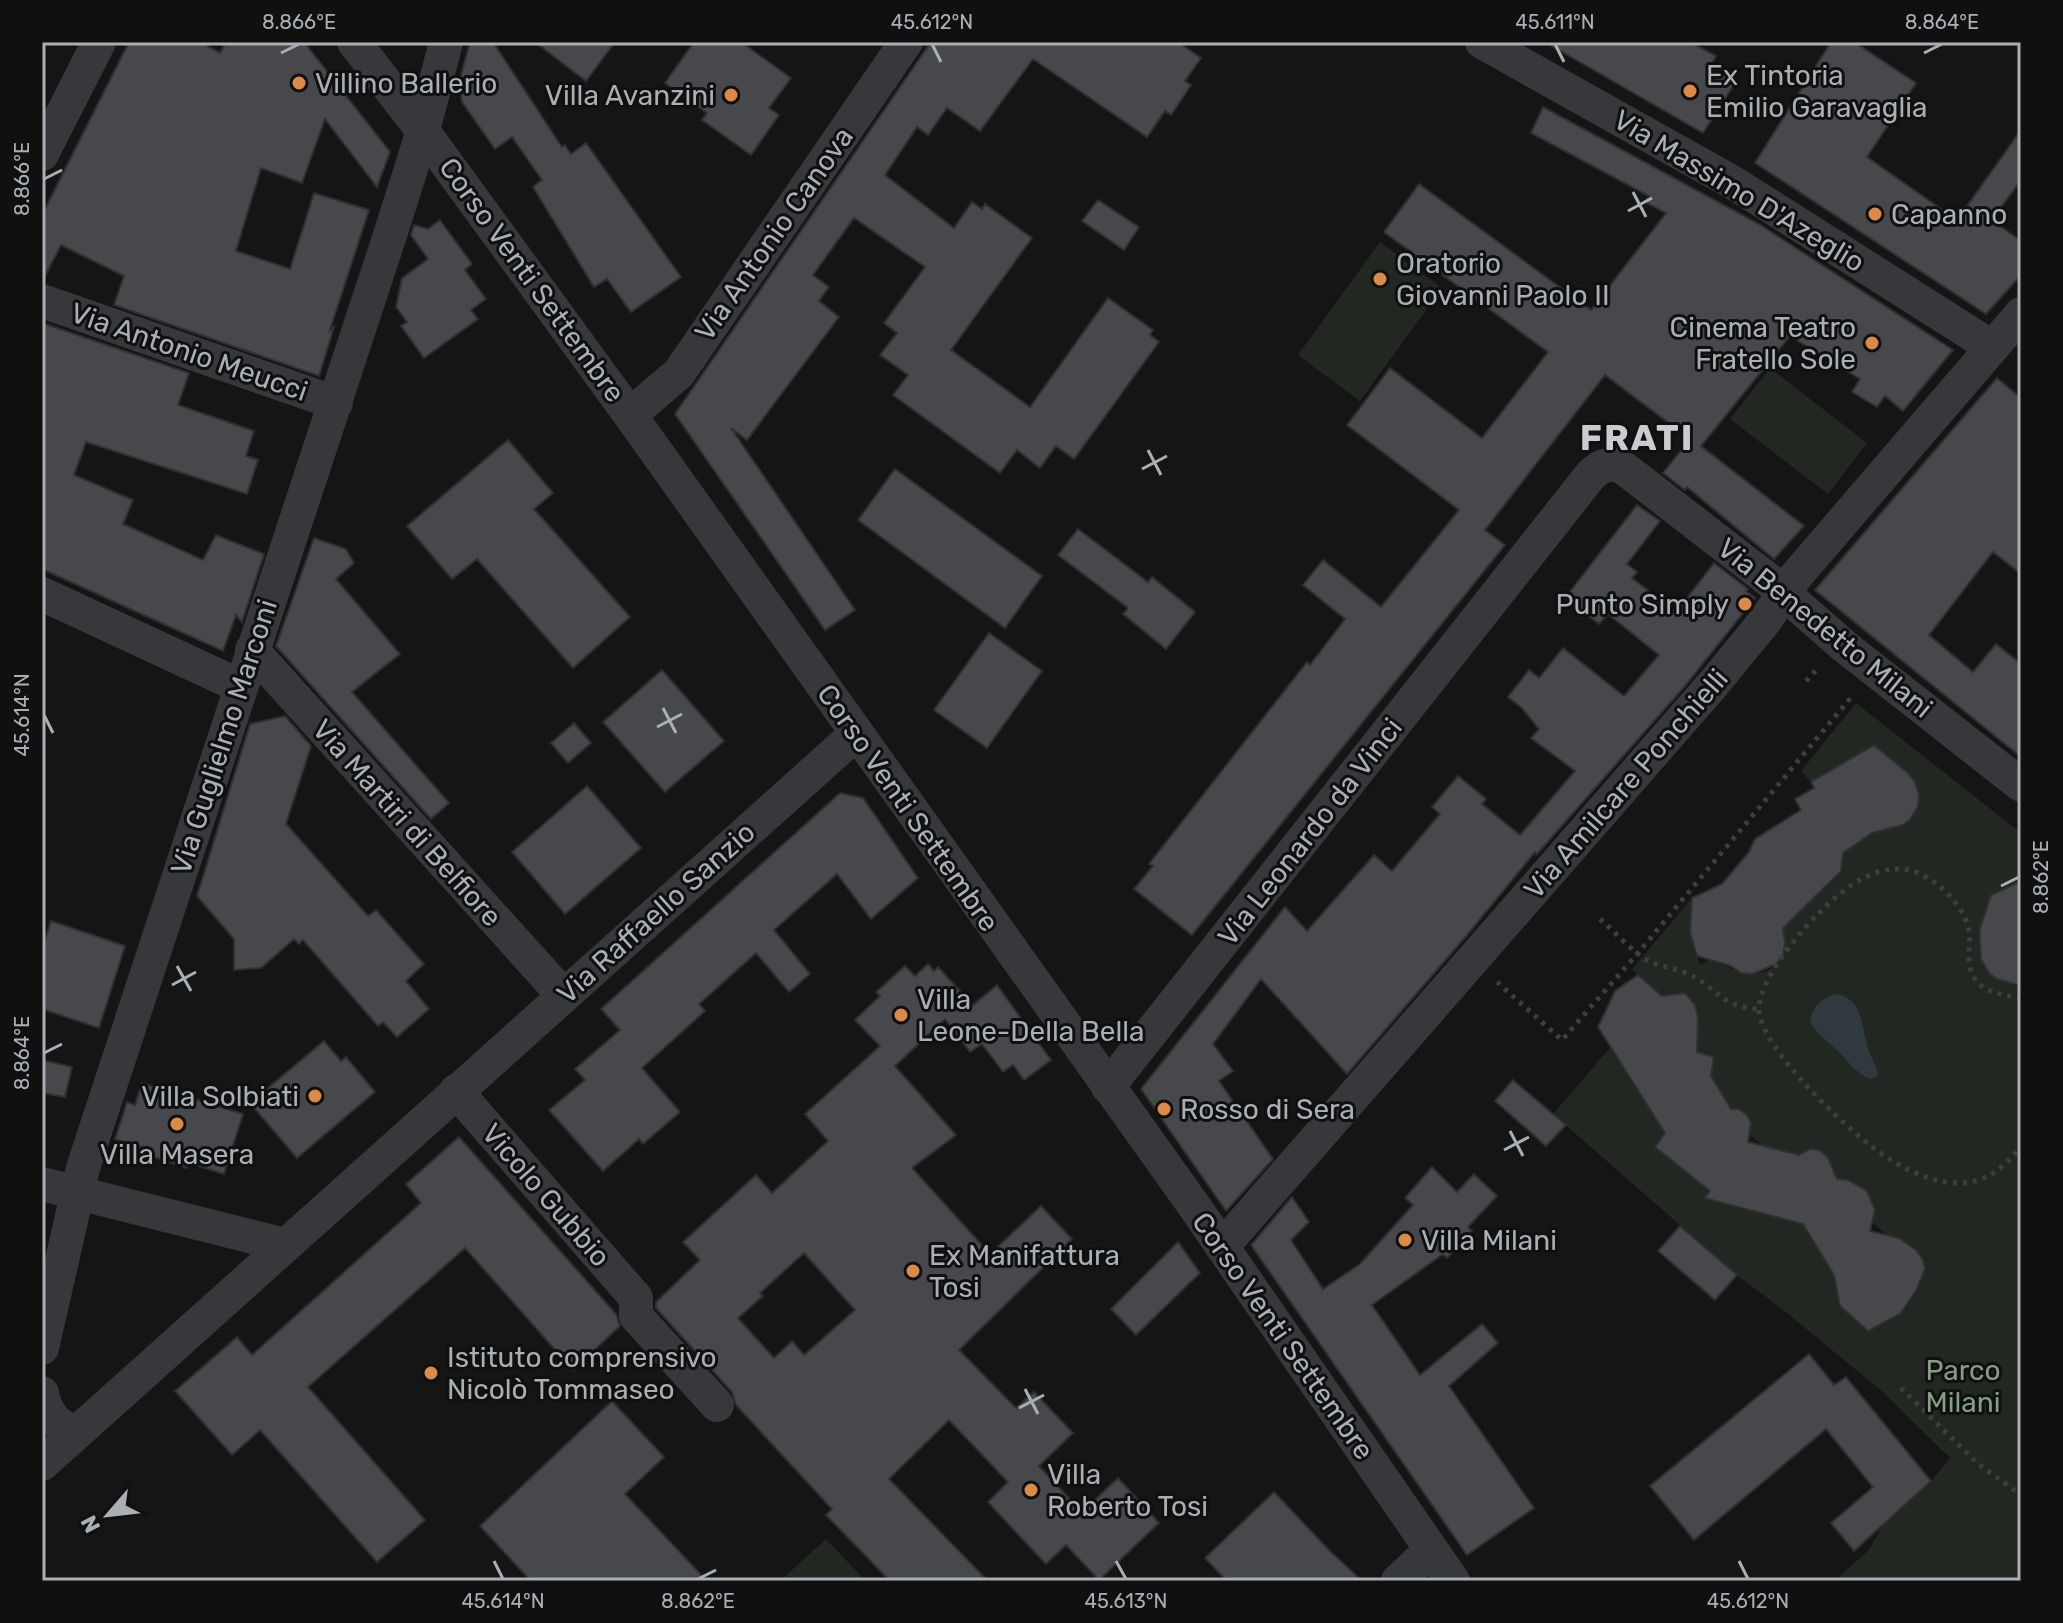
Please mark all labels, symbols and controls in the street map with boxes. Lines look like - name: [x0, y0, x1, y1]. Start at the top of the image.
- text: 8.866°E: [262, 10, 336, 34]
- text: 45.612°N: [891, 10, 973, 34]
- text: 45.611°N: [1515, 10, 1595, 34]
- text: 8.864°E: [1905, 10, 1979, 34]
- place label: Ex Tintoria Emilio Garavaglia: [1706, 59, 1927, 124]
- place label: Villino Ballerio: [315, 67, 497, 100]
- marker: Villino Ballerio: [290, 74, 308, 92]
- place label: Villa Avanzini: [545, 79, 715, 112]
- marker: Ex Tintoria Emilio Garavaglia: [1681, 82, 1699, 100]
- marker: Villa Avanzini: [722, 86, 740, 104]
- street label: Via Massimo D'Azeglio: [1608, 103, 1870, 279]
- street label: Via Antonio Canova: [688, 121, 860, 347]
- text: 8.866°E: [10, 142, 34, 216]
- street label: Corso Venti Settembre: [432, 151, 632, 409]
- place label: Capanno: [1891, 198, 2007, 231]
- marker: Capanno: [1866, 205, 1884, 223]
- place label: Oratorio Giovanni Paolo II: [1396, 247, 1610, 312]
- marker: Oratorio Giovanni Paolo II: [1371, 270, 1389, 288]
- street label: Via Antonio Meucci: [66, 296, 312, 408]
- place label: Cinema Teatro Fratello Sole: [1670, 311, 1856, 376]
- marker: Cinema Teatro Fratello Sole: [1863, 334, 1881, 352]
- district label: FRATI: [1580, 416, 1694, 459]
- street label: Via Benedetto Milani: [1711, 531, 1939, 725]
- place label: Punto Simply: [1555, 588, 1729, 621]
- street label: Via Guglielmo Marconi: [164, 595, 284, 879]
- marker: Punto Simply: [1736, 595, 1754, 613]
- street label: Via Amilcare Ponchielli: [1517, 662, 1735, 906]
- text: 45.614°N: [10, 673, 34, 757]
- street label: Corso Venti Settembre: [810, 678, 1006, 938]
- street label: Via Leonardo da Vinci: [1211, 712, 1409, 952]
- street label: Via Martiri di Belfiore: [306, 713, 508, 933]
- street label: Via Raffaello Sanzio: [550, 815, 762, 1011]
- text: 8.862°E: [2029, 840, 2053, 914]
- place label: Villa Leone-Della Bella: [917, 983, 1145, 1048]
- marker: Villa Leone-Della Bella: [892, 1006, 910, 1024]
- text: 8.864°E: [10, 1016, 34, 1090]
- place label: Villa Solbiati: [141, 1080, 299, 1113]
- marker: Villa Solbiati: [306, 1087, 324, 1105]
- place label: Rosso di Sera: [1180, 1093, 1355, 1126]
- marker: Rosso di Sera: [1155, 1100, 1173, 1118]
- marker: Villa Masera: [168, 1115, 186, 1133]
- street label: Vicolo Gubbio: [475, 1117, 617, 1273]
- place label: Villa Masera: [100, 1138, 254, 1171]
- street label: Corso Venti Settembre: [1185, 1206, 1381, 1466]
- place label: Villa Milani: [1421, 1224, 1557, 1257]
- marker: Villa Milani: [1396, 1231, 1414, 1249]
- place label: Ex Manifattura Tosi: [929, 1239, 1120, 1304]
- marker: Ex Manifattura Tosi: [904, 1262, 922, 1280]
- place label: Istituto comprensivo Nicolò Tommaseo: [447, 1341, 717, 1406]
- park label: Parco Milani: [1925, 1354, 2001, 1419]
- marker: Istituto comprensivo Nicolò Tommaseo: [422, 1364, 440, 1382]
- place label: Villa Roberto Tosi: [1047, 1458, 1208, 1523]
- north arrow: [68, 1475, 148, 1555]
- marker: Villa Roberto Tosi: [1022, 1481, 1040, 1499]
- text: N: [75, 1511, 106, 1537]
- text: 45.614°N: [461, 1589, 545, 1613]
- text: 8.862°E: [661, 1589, 735, 1613]
- text: 45.613°N: [1085, 1589, 1167, 1613]
- text: 45.612°N: [1707, 1589, 1789, 1613]

